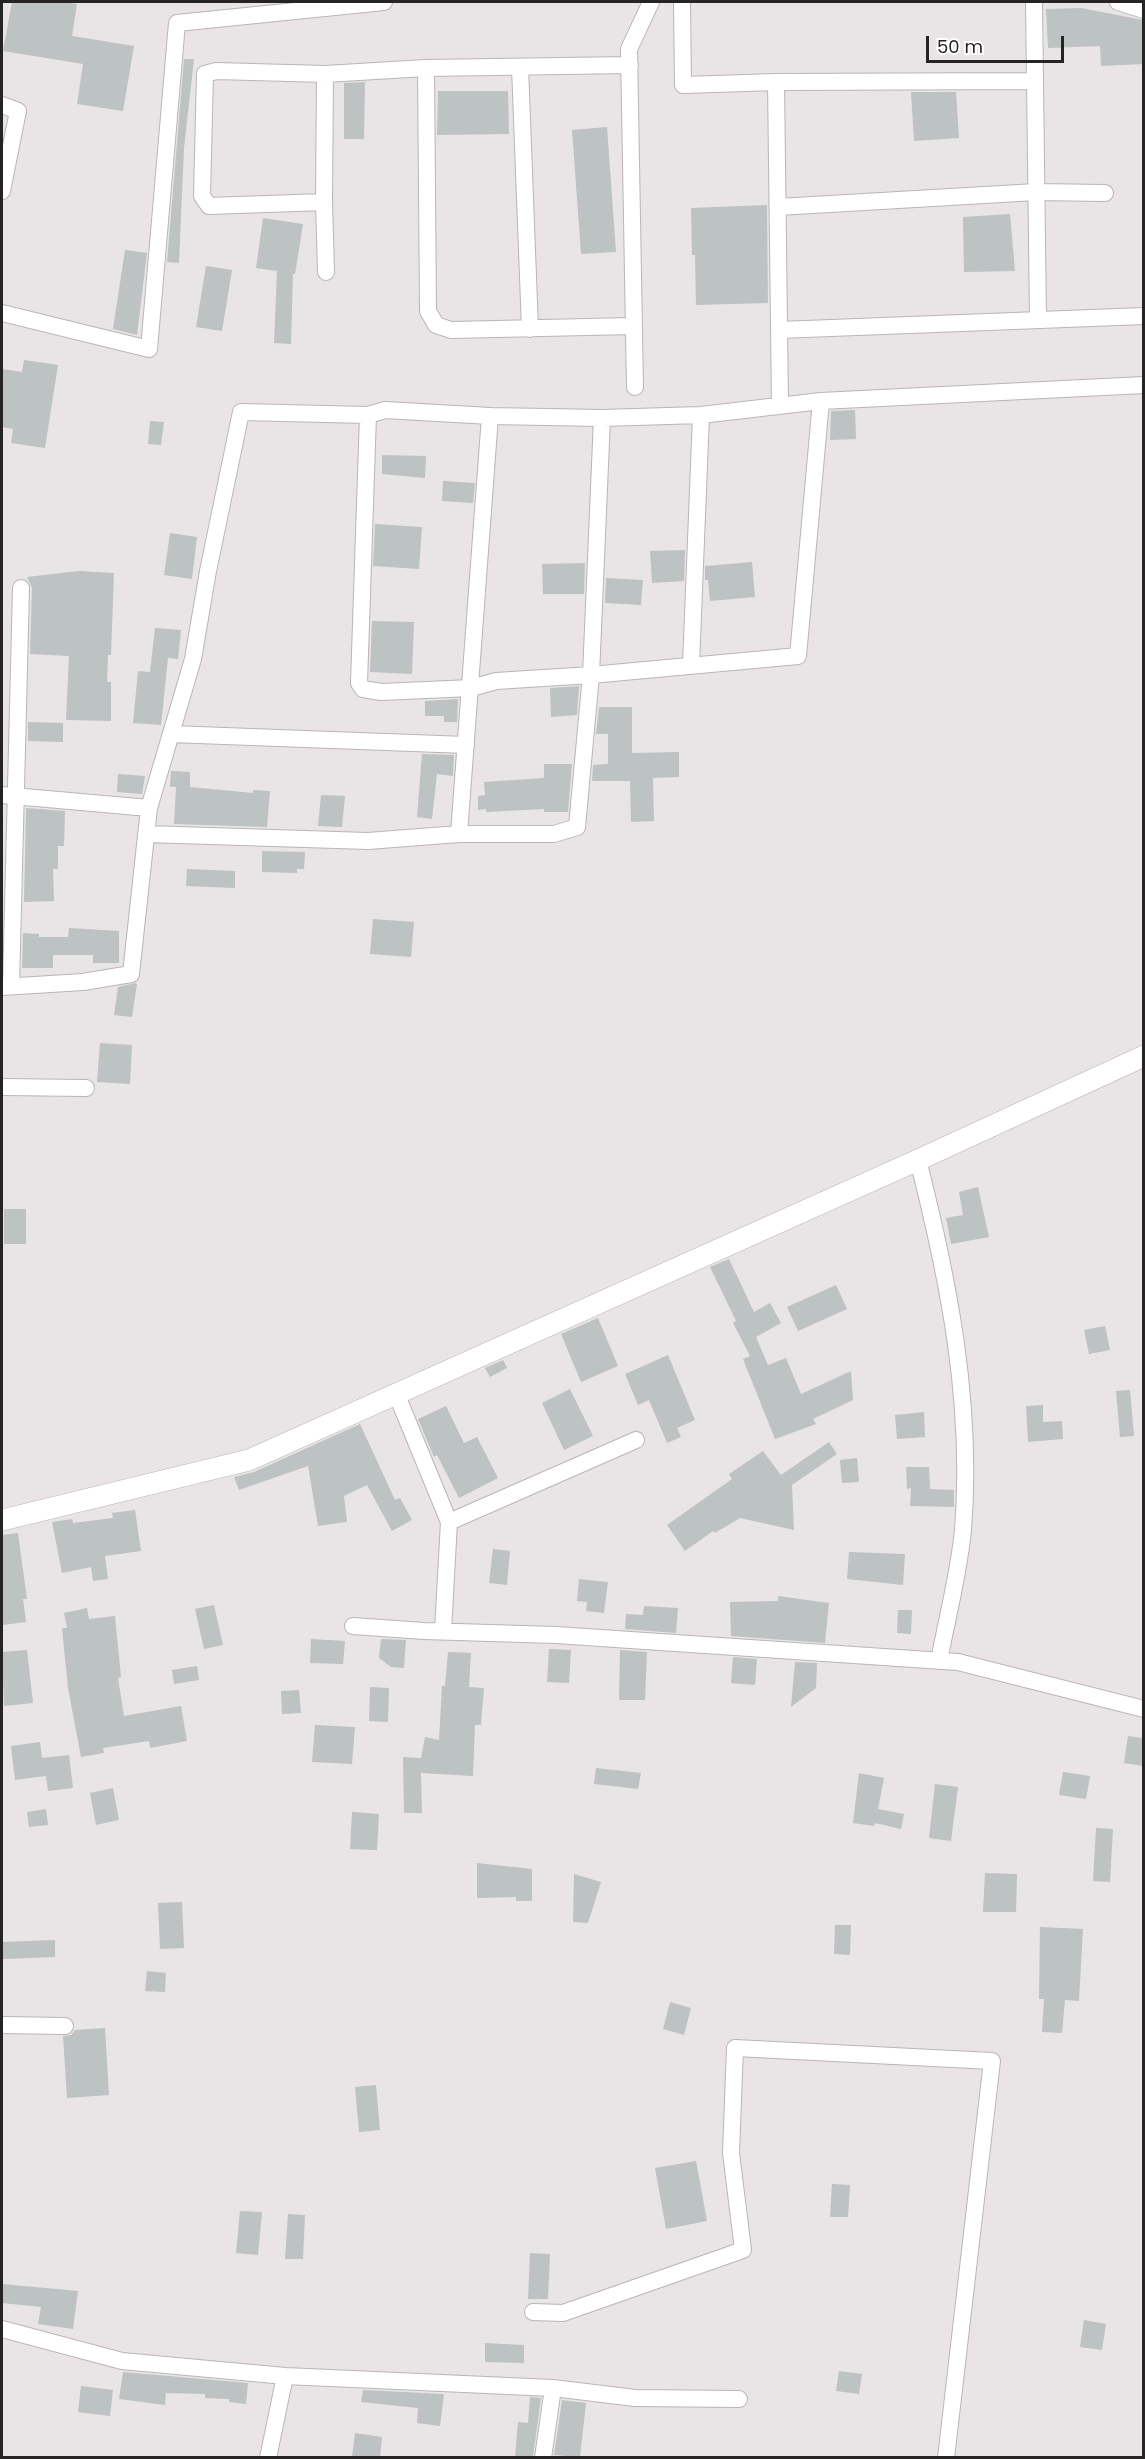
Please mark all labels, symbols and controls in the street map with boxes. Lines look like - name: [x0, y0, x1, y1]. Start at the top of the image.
- scale bar: [929, 24, 1067, 62]
- text: 50 m: [937, 34, 983, 59]

